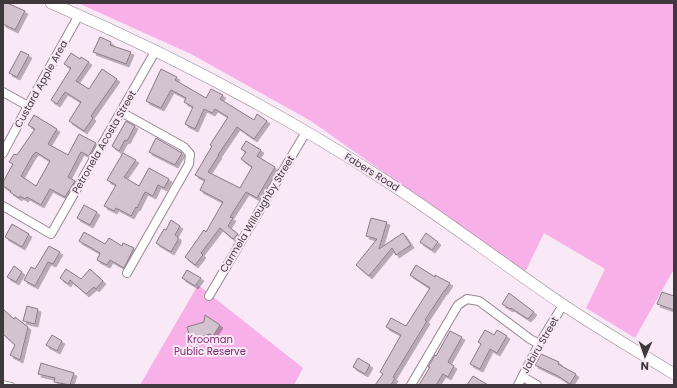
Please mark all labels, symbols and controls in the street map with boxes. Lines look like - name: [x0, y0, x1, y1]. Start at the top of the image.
- street label: Custard Apple Area: [11, 38, 71, 130]
- street label: Petronela Acosta Street: [68, 87, 140, 196]
- street label: Fabers Road: [342, 149, 402, 195]
- street label: Carmela Willoughby Street: [216, 152, 298, 275]
- street label: Jabiru Street: [518, 314, 563, 376]
- park label: Krooman Public Reserve: [174, 332, 246, 359]
- north arrow: [625, 336, 665, 376]
- text: N: [640, 358, 649, 374]

